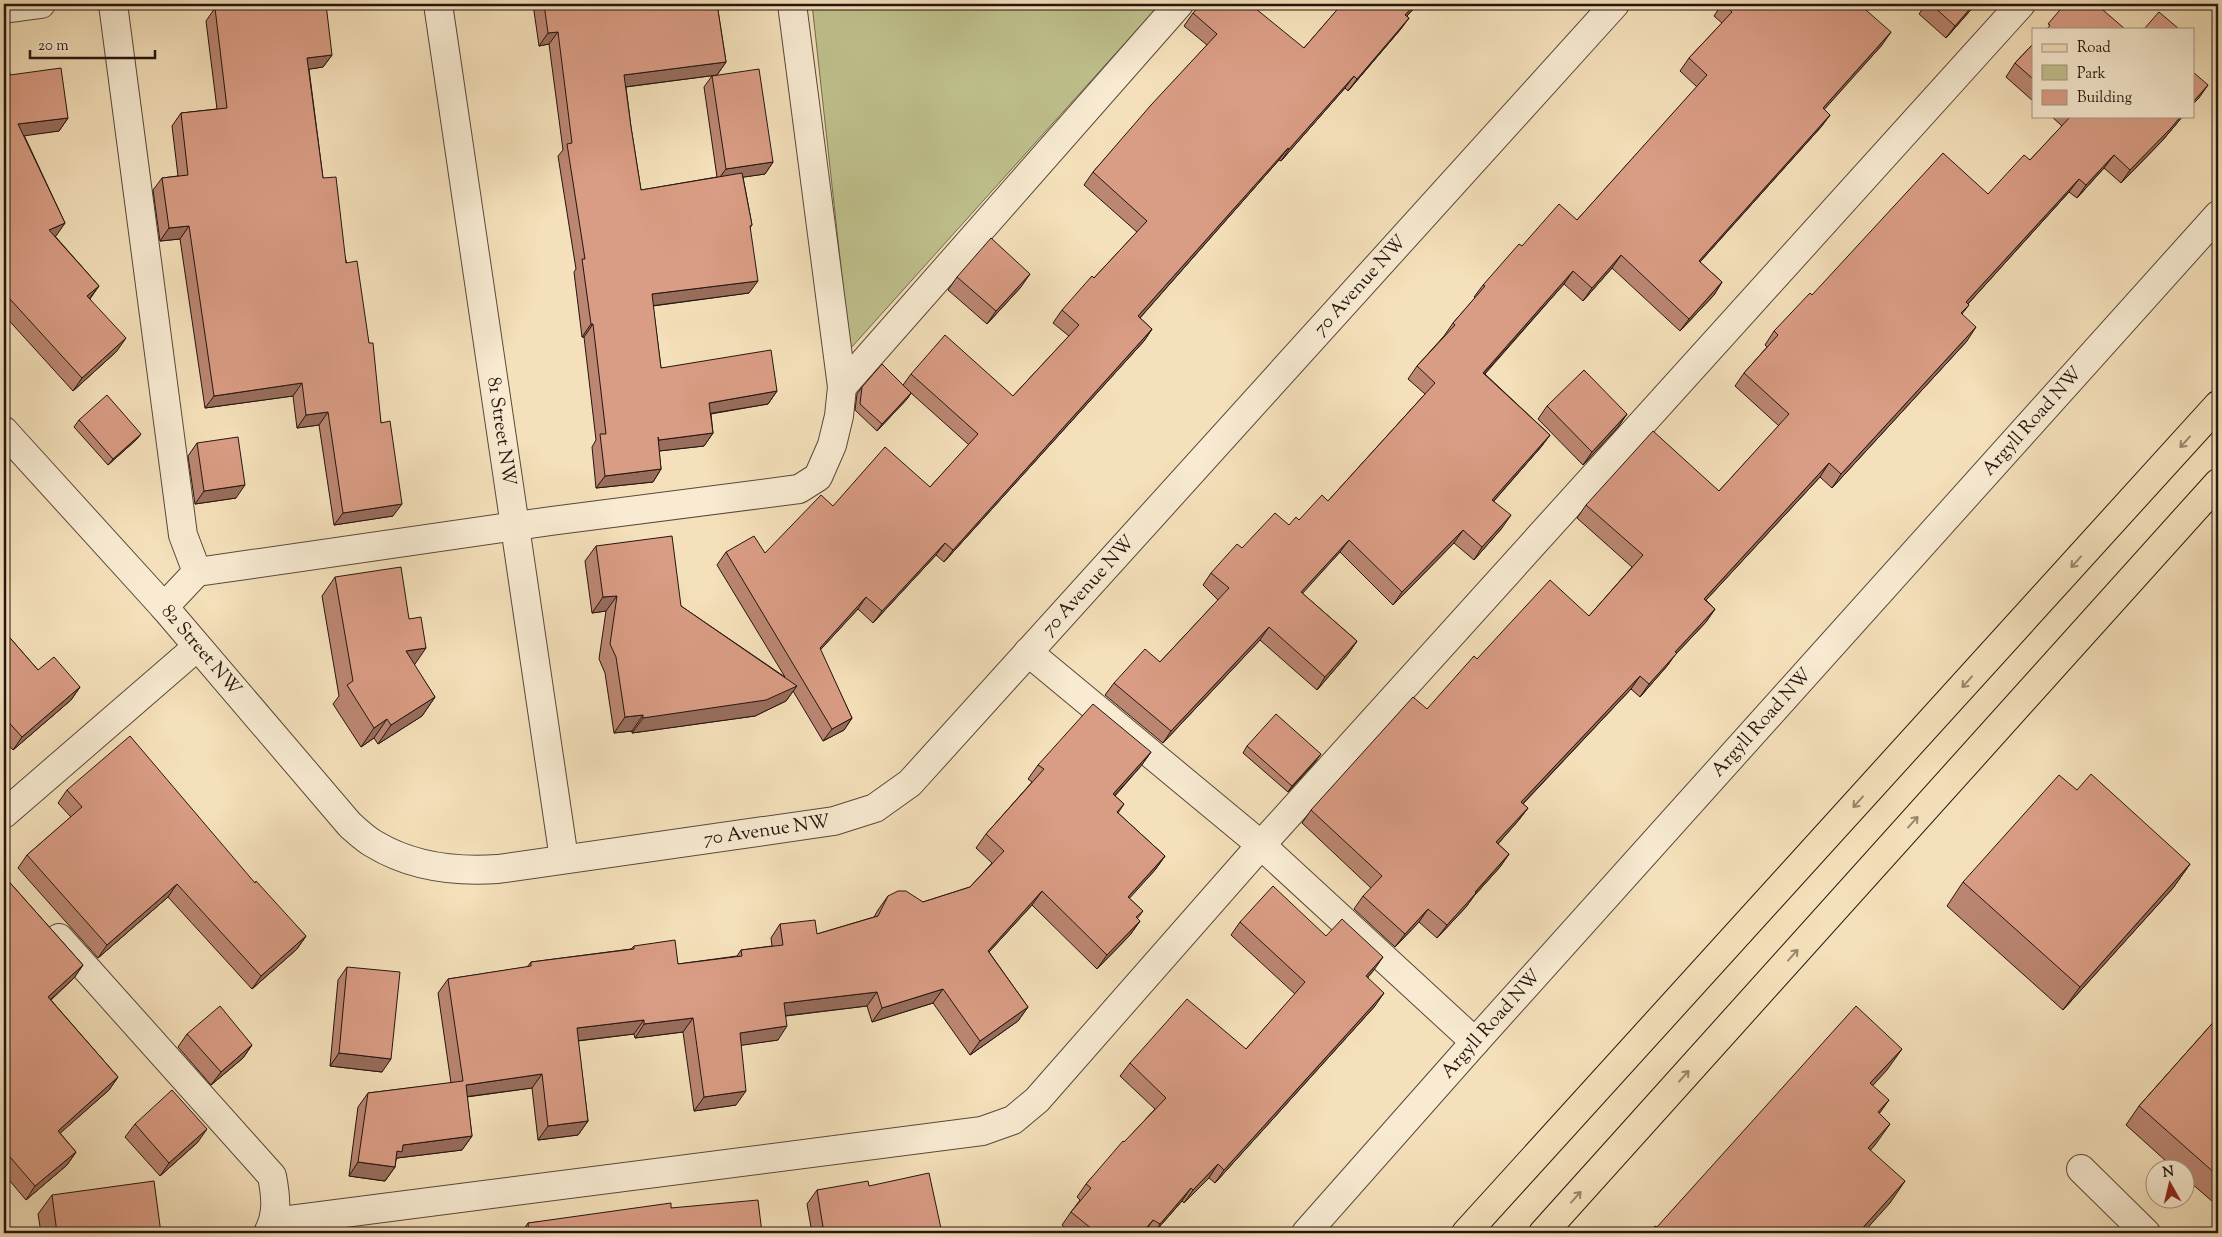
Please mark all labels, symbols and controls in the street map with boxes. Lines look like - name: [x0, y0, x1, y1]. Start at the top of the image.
- scale bar: [30, 28, 155, 60]
- legend: [2032, 28, 2194, 118]
- text: 20 m: [38, 36, 69, 57]
- text: Road: [2077, 38, 2111, 59]
- text: Park: [2077, 64, 2106, 85]
- text: Building: [2077, 88, 2132, 109]
- street label: 70 Avenue NW: [1308, 229, 1413, 342]
- street label: Argyll Road NW: [1976, 361, 2089, 482]
- street label: 81 Street NW: [480, 375, 522, 488]
- one-way arrow: [2180, 435, 2191, 448]
- street label: 70 Avenue NW: [1036, 530, 1141, 642]
- one-way arrow: [2070, 555, 2082, 568]
- street label: 82 Street NW: [155, 599, 248, 702]
- street label: Argyll Road NW: [1705, 662, 1818, 783]
- one-way arrow: [1961, 676, 1973, 689]
- one-way arrow: [1852, 796, 1863, 809]
- street label: 70 Avenue NW: [702, 808, 831, 853]
- one-way arrow: [1908, 815, 1919, 828]
- one-way arrow: [1787, 949, 1799, 962]
- street label: Argyll Road NW: [1435, 964, 1547, 1085]
- one-way arrow: [1679, 1070, 1690, 1083]
- north arrow: [2144, 1160, 2194, 1210]
- text: N: [2162, 1162, 2175, 1184]
- one-way arrow: [1570, 1191, 1581, 1204]

